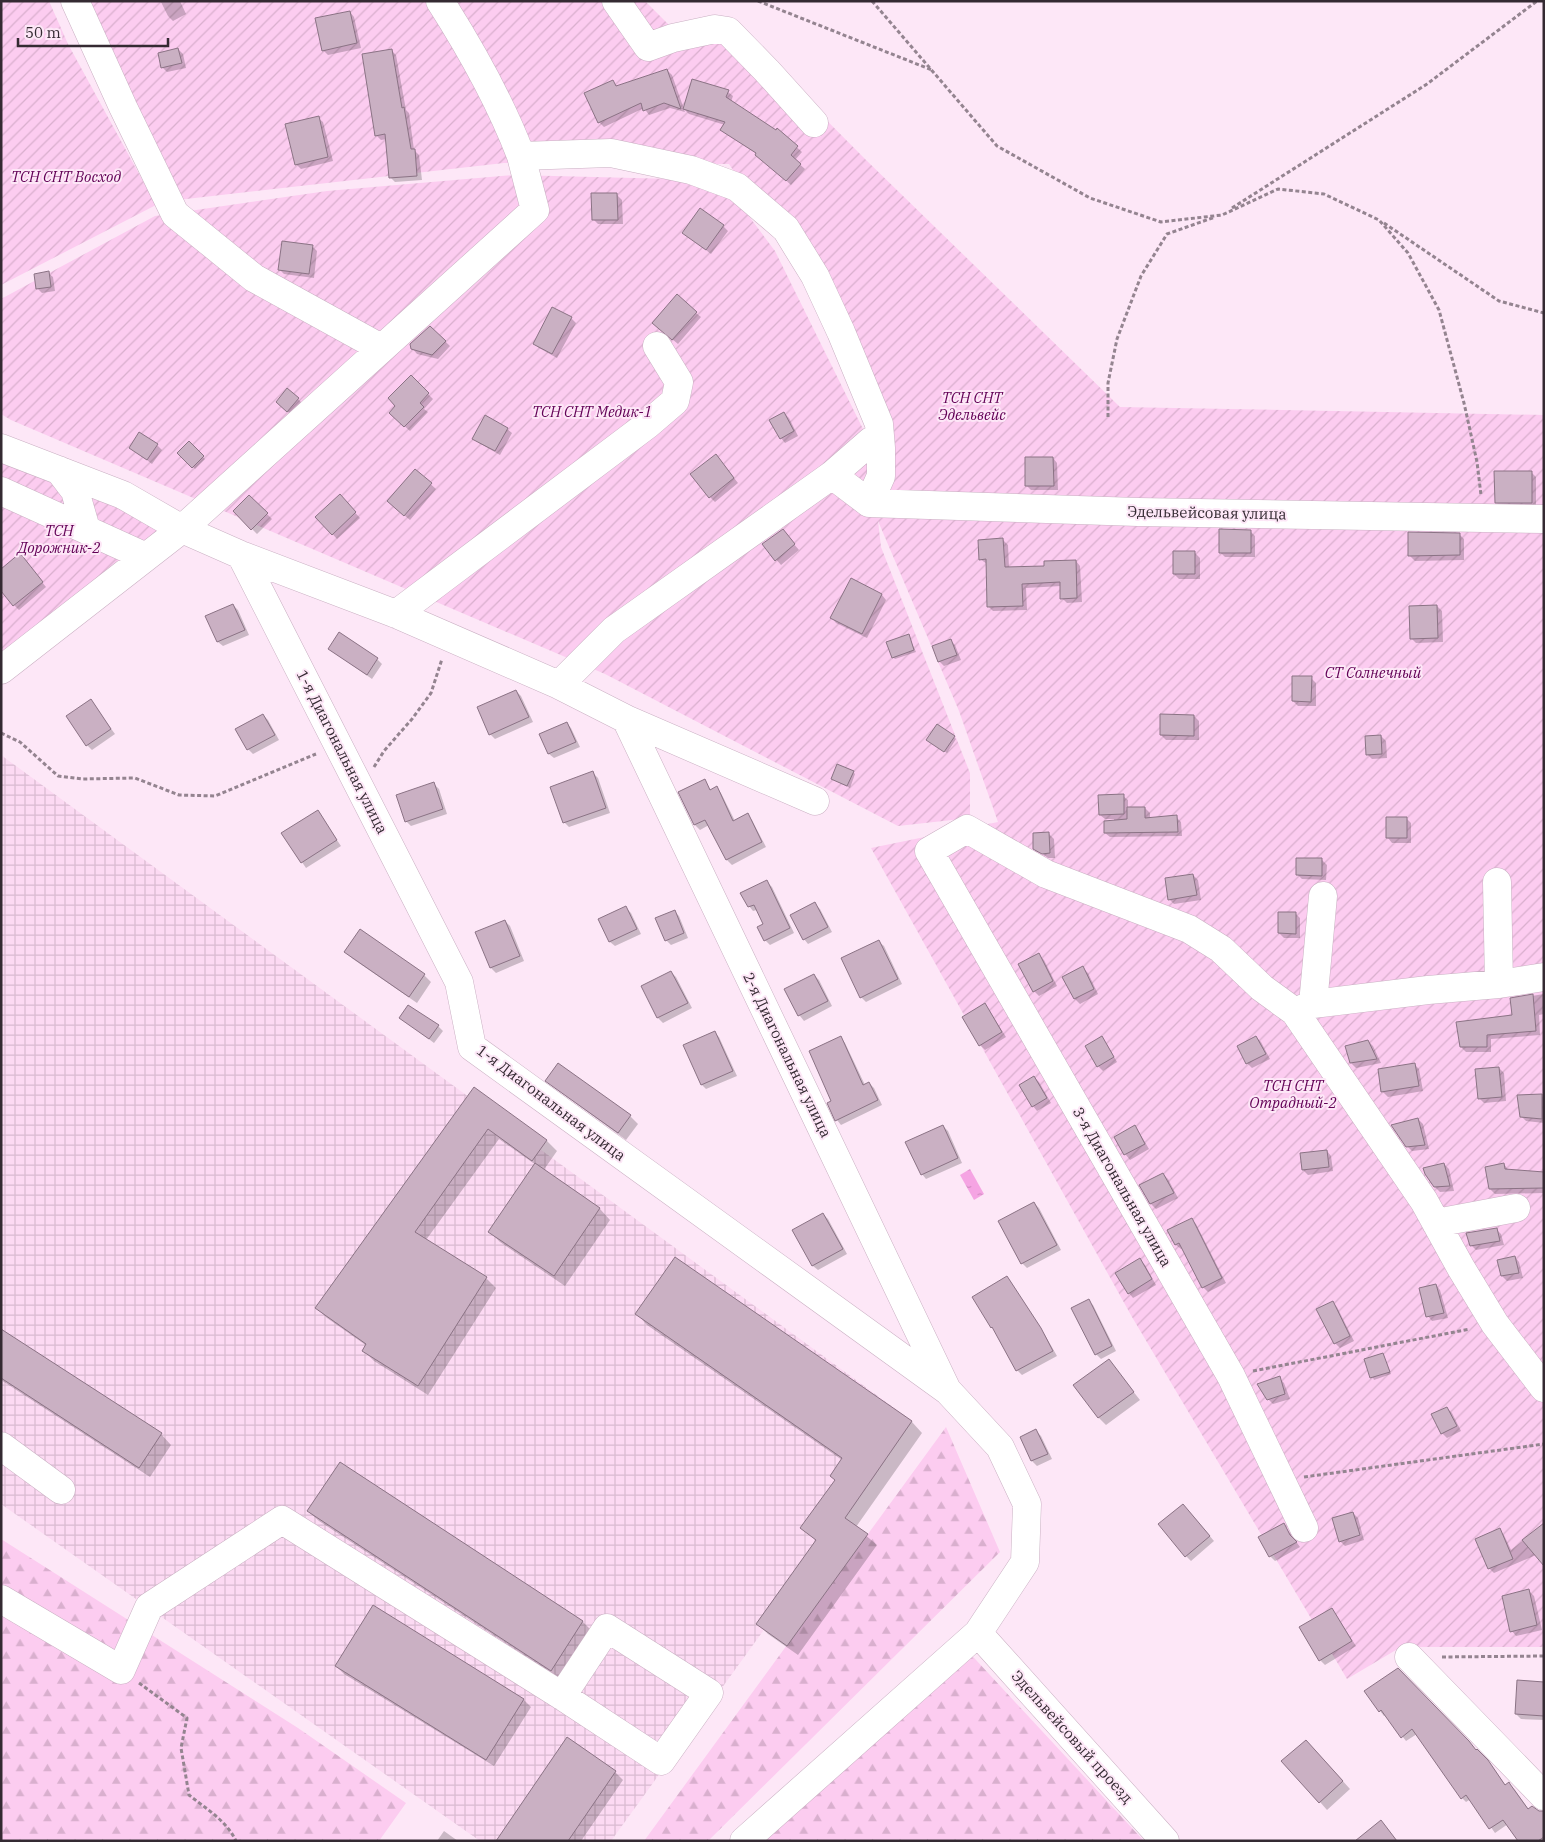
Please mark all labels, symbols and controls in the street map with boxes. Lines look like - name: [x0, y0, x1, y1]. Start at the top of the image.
- scale bar: [18, 15, 168, 47]
- text: 50 m: [25, 23, 61, 42]
- park label: ТСН СНТ Восход: [11, 167, 121, 186]
- park label: ТСН СНТ Эдельвейс: [938, 388, 1006, 424]
- park label: ТСН СНТ Медик-1: [532, 402, 652, 421]
- street label: Эдельвейсовая улица: [1127, 502, 1287, 523]
- park label: ТСН Дорожник-2: [15, 521, 101, 557]
- park label: СТ Солнечный: [1325, 663, 1422, 682]
- street label: 1-я Диагональная улица: [293, 667, 392, 837]
- street label: 2-я Диагональная улица: [739, 969, 836, 1141]
- street label: 1-я Диагональная улица: [473, 1040, 629, 1165]
- park label: ТСН СНТ Отрадный-2: [1249, 1076, 1337, 1112]
- street label: 3-я Диагональная улица: [1069, 1103, 1176, 1270]
- street label: Эдельвейсовый проезд: [1008, 1666, 1137, 1807]

